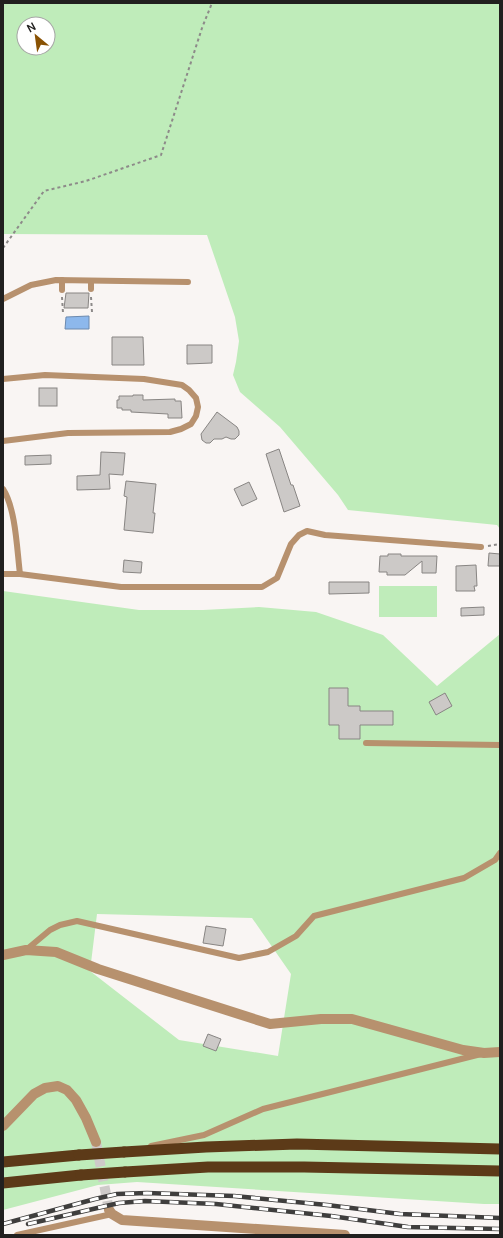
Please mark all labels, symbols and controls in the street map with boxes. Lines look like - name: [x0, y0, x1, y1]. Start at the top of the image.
- north arrow: [16, 16, 56, 56]
- text: N: [24, 18, 38, 35]

